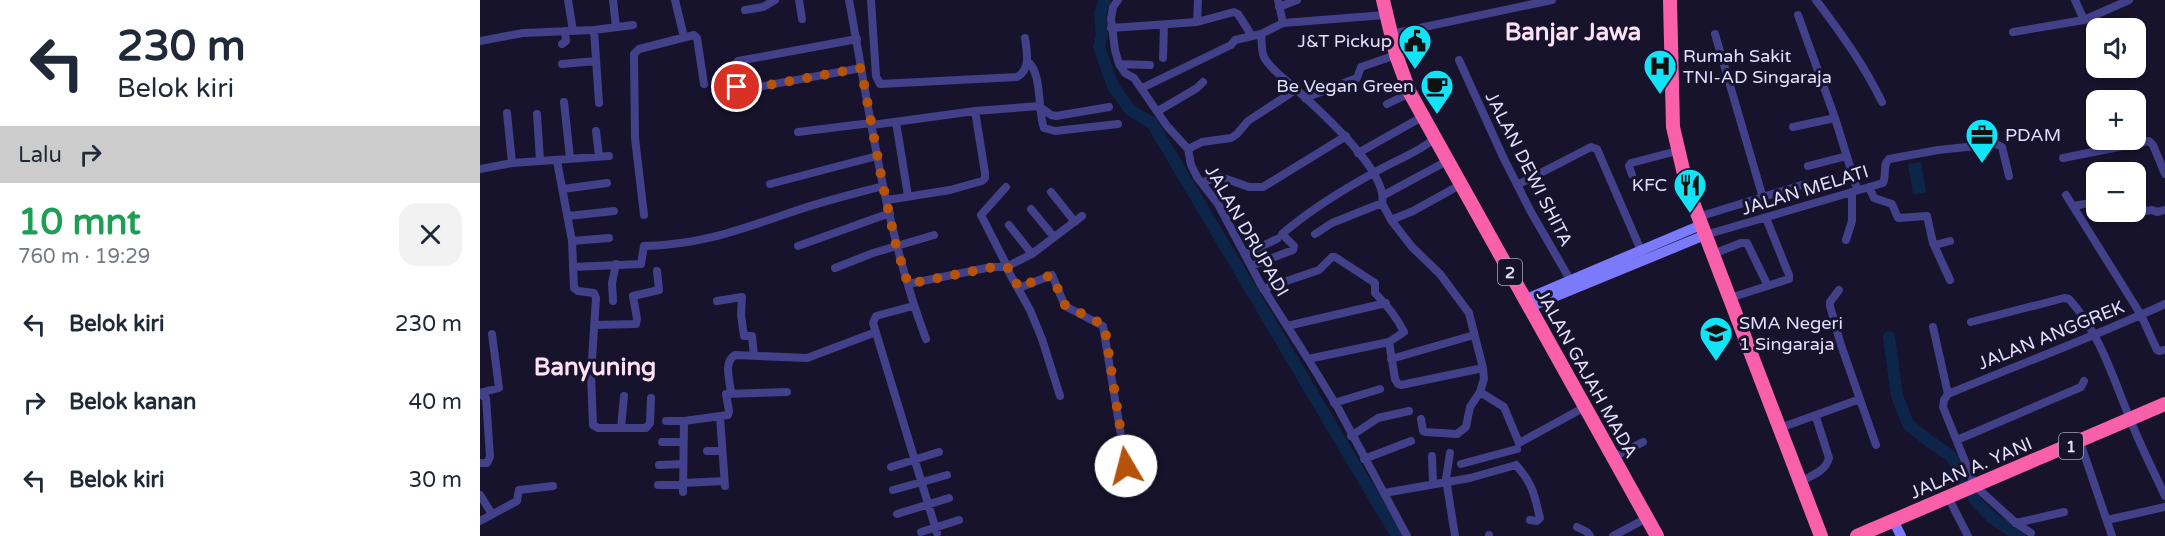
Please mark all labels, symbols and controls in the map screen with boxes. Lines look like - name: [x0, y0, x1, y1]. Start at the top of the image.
- district label: Banjar Jawa: [1505, 18, 1641, 47]
- map controls: [2086, 18, 2146, 222]
- button: sound: [2086, 18, 2146, 78]
- text: 230 m: [117, 21, 246, 72]
- public building icon: J&T Pickup: [1397, 23, 1433, 70]
- icon: left: [18, 24, 96, 102]
- place label: J&T Pickup: [1298, 30, 1392, 52]
- place label: Rumah Sakit TNI-AD Singaraja: [1683, 45, 1832, 88]
- hospital icon: Rumah Sakit TNI-AD Singaraja: [1642, 48, 1678, 95]
- pin: [711, 61, 762, 112]
- cafe icon: Be Vegan Green: [1419, 68, 1455, 115]
- icon: arrive: [720, 70, 753, 103]
- text: Belok kiri: [117, 72, 234, 105]
- place label: Be Vegan Green: [1276, 75, 1414, 97]
- street label: JALAN DEWI SHITA: [1480, 88, 1578, 250]
- button: +: [2086, 90, 2146, 150]
- office icon: PDAM: [1964, 117, 2000, 164]
- place label: PDAM: [2005, 124, 2061, 146]
- icon: right: [74, 138, 107, 171]
- text: Lalu: [18, 142, 62, 168]
- street label: JALAN MELATI: [1739, 160, 1871, 220]
- street label: JALAN DRUPADI: [1201, 162, 1293, 300]
- button: −: [2086, 162, 2146, 222]
- restaurant icon: KFC: [1672, 167, 1708, 214]
- place label: KFC: [1632, 174, 1667, 196]
- text: 10 mnt: [18, 201, 141, 244]
- button: close: [399, 203, 462, 266]
- text: 760 m · 19:29: [18, 245, 150, 269]
- road number: 2: [1498, 259, 1522, 285]
- street label: JALAN GAJAH MADA: [1532, 286, 1642, 462]
- street label: JALAN ANGGREK: [1975, 296, 2127, 374]
- icon: left: [18, 308, 51, 341]
- text: Belok kiri: [69, 311, 165, 337]
- text: 230 m: [395, 311, 462, 337]
- place label: SMA Negeri 1 Singaraja: [1739, 312, 1843, 355]
- school or university icon: SMA Negeri 1 Singaraja: [1698, 315, 1734, 362]
- district label: Banyuning: [534, 353, 656, 382]
- icon: right: [18, 386, 51, 419]
- text: Belok kanan: [69, 389, 196, 415]
- text: 40 m: [408, 389, 462, 415]
- street label: JALAN A. YANI: [1907, 432, 2035, 504]
- road number: 1: [2059, 433, 2083, 459]
- position arrow: [1094, 434, 1158, 498]
- icon: left: [18, 464, 51, 497]
- text: Belok kiri: [69, 467, 165, 493]
- text: 30 m: [408, 467, 462, 493]

